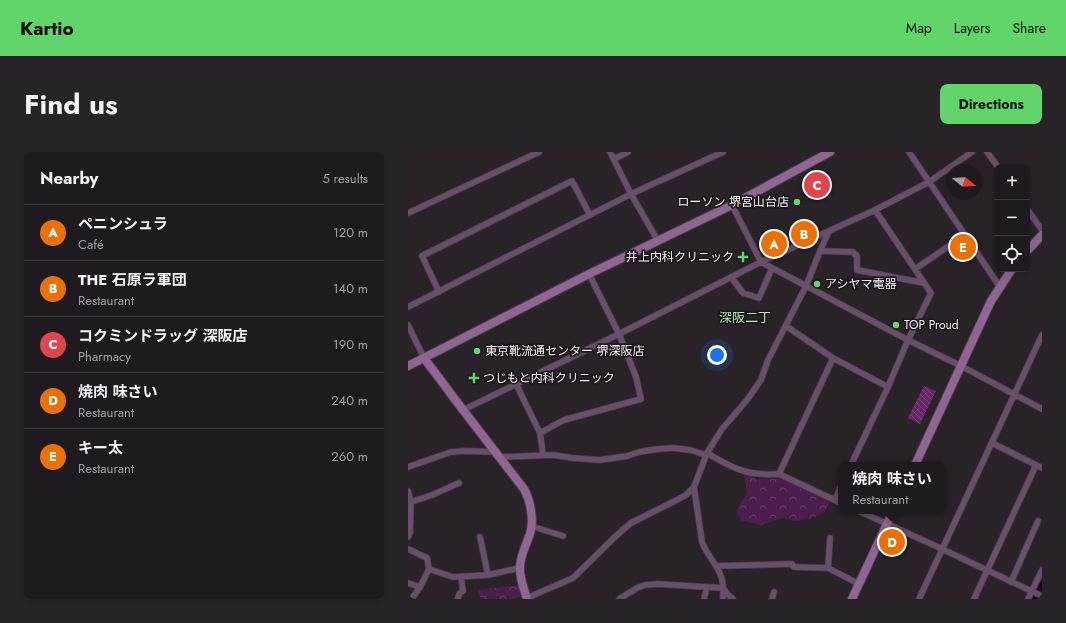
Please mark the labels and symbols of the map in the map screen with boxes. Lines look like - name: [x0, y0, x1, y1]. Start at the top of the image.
- north arrow: [946, 164, 982, 200]
- pin: C: [804, 170, 830, 200]
- place label: ローソン 堺宮山台店: [677, 193, 789, 211]
- marker: ローソン 堺宮山台店: [792, 197, 802, 207]
- pin: B: [791, 219, 817, 249]
- pin: A: [761, 229, 787, 259]
- pin: E: [950, 232, 976, 262]
- place label: 井上内科クリニック: [626, 248, 734, 266]
- marker: 井上内科クリニック: [737, 251, 749, 263]
- place label: アシヤマ電器: [825, 275, 897, 293]
- marker: アシヤマ電器: [812, 279, 822, 289]
- district label: 深阪二丁: [719, 308, 771, 327]
- place label: TOP Proud: [904, 316, 959, 334]
- marker: TOP Proud: [891, 320, 901, 330]
- place label: 東京靴流通センター 堺深阪店: [485, 342, 645, 360]
- your location: [707, 345, 727, 365]
- marker: 東京靴流通センター 堺深阪店: [472, 346, 482, 356]
- place label: つじもと内科クリニック: [483, 369, 615, 387]
- marker: つじもと内科クリニック: [468, 372, 480, 384]
- pin: D: [879, 527, 905, 557]

